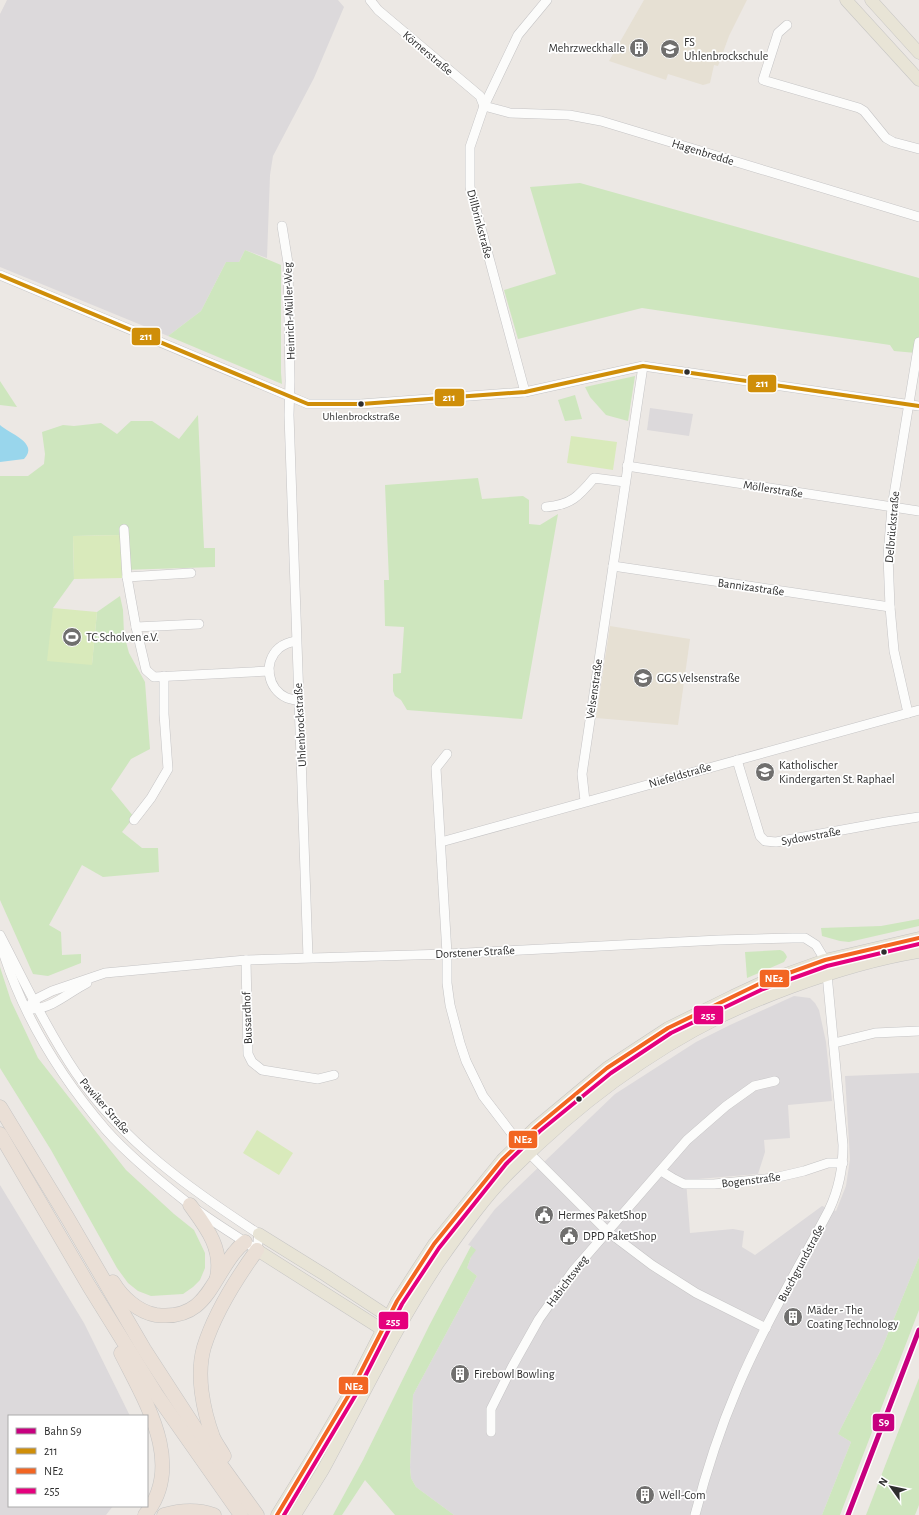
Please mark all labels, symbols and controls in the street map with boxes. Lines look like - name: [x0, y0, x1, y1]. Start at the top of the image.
- street label: Körnerstraße: [401, 29, 455, 77]
- place label: FS Uhlenbrockschule: [684, 36, 768, 62]
- building icon: Mehrzweckhalle: [628, 37, 650, 59]
- school or university icon: FS Uhlenbrockschule: [659, 38, 681, 60]
- place label: Mehrzweckhalle: [549, 42, 625, 54]
- street label: Hagenbredde: [670, 137, 736, 167]
- street label: Dillbrinkstraße: [465, 188, 495, 260]
- street label: Heinrich-Müller-Weg: [281, 262, 297, 360]
- line badge: 211: [131, 327, 161, 346]
- text: 211: [139, 331, 153, 342]
- unlabelled marker: [682, 367, 692, 377]
- line badge: 211: [747, 374, 777, 393]
- text: 211: [755, 378, 769, 389]
- line badge: 211: [434, 388, 465, 407]
- text: 211: [442, 392, 456, 403]
- marker: Uhlenbrockstraße: [356, 399, 366, 409]
- place label: Uhlenbrockstraße: [322, 411, 400, 422]
- street label: Möllerstraße: [742, 478, 804, 500]
- street label: Delbrückstraße: [883, 491, 901, 563]
- street label: Bannizastraße: [717, 576, 785, 598]
- sports icon: TC Scholven e.V.: [61, 626, 83, 648]
- place label: TC Scholven e.V.: [86, 631, 159, 643]
- street label: Velsenstraße: [584, 658, 604, 720]
- school or university icon: GGS Velsenstraße: [632, 667, 654, 689]
- place label: GGS Velsenstraße: [657, 672, 740, 684]
- street label: Uhlenbrockstraße: [292, 683, 308, 767]
- place label: Katholischer Kindergarten St. Raphael: [779, 759, 895, 785]
- street label: Niefeldstraße: [647, 760, 713, 790]
- school or university icon: Katholischer Kindergarten St. Raphael: [754, 761, 776, 783]
- street label: Sydowstraße: [780, 825, 842, 848]
- street label: Dorstener Straße: [435, 944, 515, 960]
- unlabelled marker: [879, 947, 889, 957]
- line badge: NE2: [759, 969, 790, 988]
- text: NE2: [765, 973, 783, 984]
- street label: Bussardhof: [240, 990, 254, 1044]
- line badge: 255: [693, 1005, 724, 1025]
- text: 255: [701, 1010, 716, 1021]
- street label: Pawiker Straße: [78, 1076, 132, 1136]
- unlabelled marker: [574, 1094, 584, 1104]
- line badge: NE2: [508, 1130, 538, 1149]
- text: NE2: [514, 1134, 532, 1145]
- street label: Bogenstraße: [721, 1170, 781, 1190]
- public building icon: Hermes PaketShop: [533, 1204, 555, 1226]
- place label: Hermes PaketShop: [558, 1209, 647, 1221]
- street label: Buschgrundstraße: [776, 1222, 826, 1304]
- public building icon: DPD PaketShop: [558, 1225, 580, 1247]
- place label: DPD PaketShop: [583, 1230, 657, 1242]
- street label: Habichtsweg: [544, 1253, 590, 1309]
- place label: Mäder - The Coating Technology: [807, 1304, 898, 1331]
- building icon: Mäder - The Coating Technology: [782, 1306, 804, 1328]
- line badge: 255: [378, 1311, 409, 1330]
- text: 255: [386, 1316, 401, 1327]
- building icon: Firebowl Bowling: [449, 1363, 471, 1385]
- place label: Firebowl Bowling: [474, 1368, 555, 1380]
- line badge: NE2: [338, 1376, 369, 1395]
- text: NE2: [345, 1381, 363, 1392]
- line badge: S9: [872, 1413, 895, 1432]
- legend: [8, 1415, 148, 1507]
- text: S9: [879, 1417, 889, 1428]
- text: Bahn S9: [44, 1425, 82, 1437]
- text: 211: [44, 1445, 58, 1457]
- text: NE2: [44, 1465, 64, 1477]
- north arrow: [871, 1467, 911, 1507]
- text: N: [876, 1476, 890, 1488]
- building icon: Well-Com: [634, 1484, 656, 1506]
- text: 255: [44, 1485, 60, 1497]
- place label: Well-Com: [659, 1489, 706, 1501]

